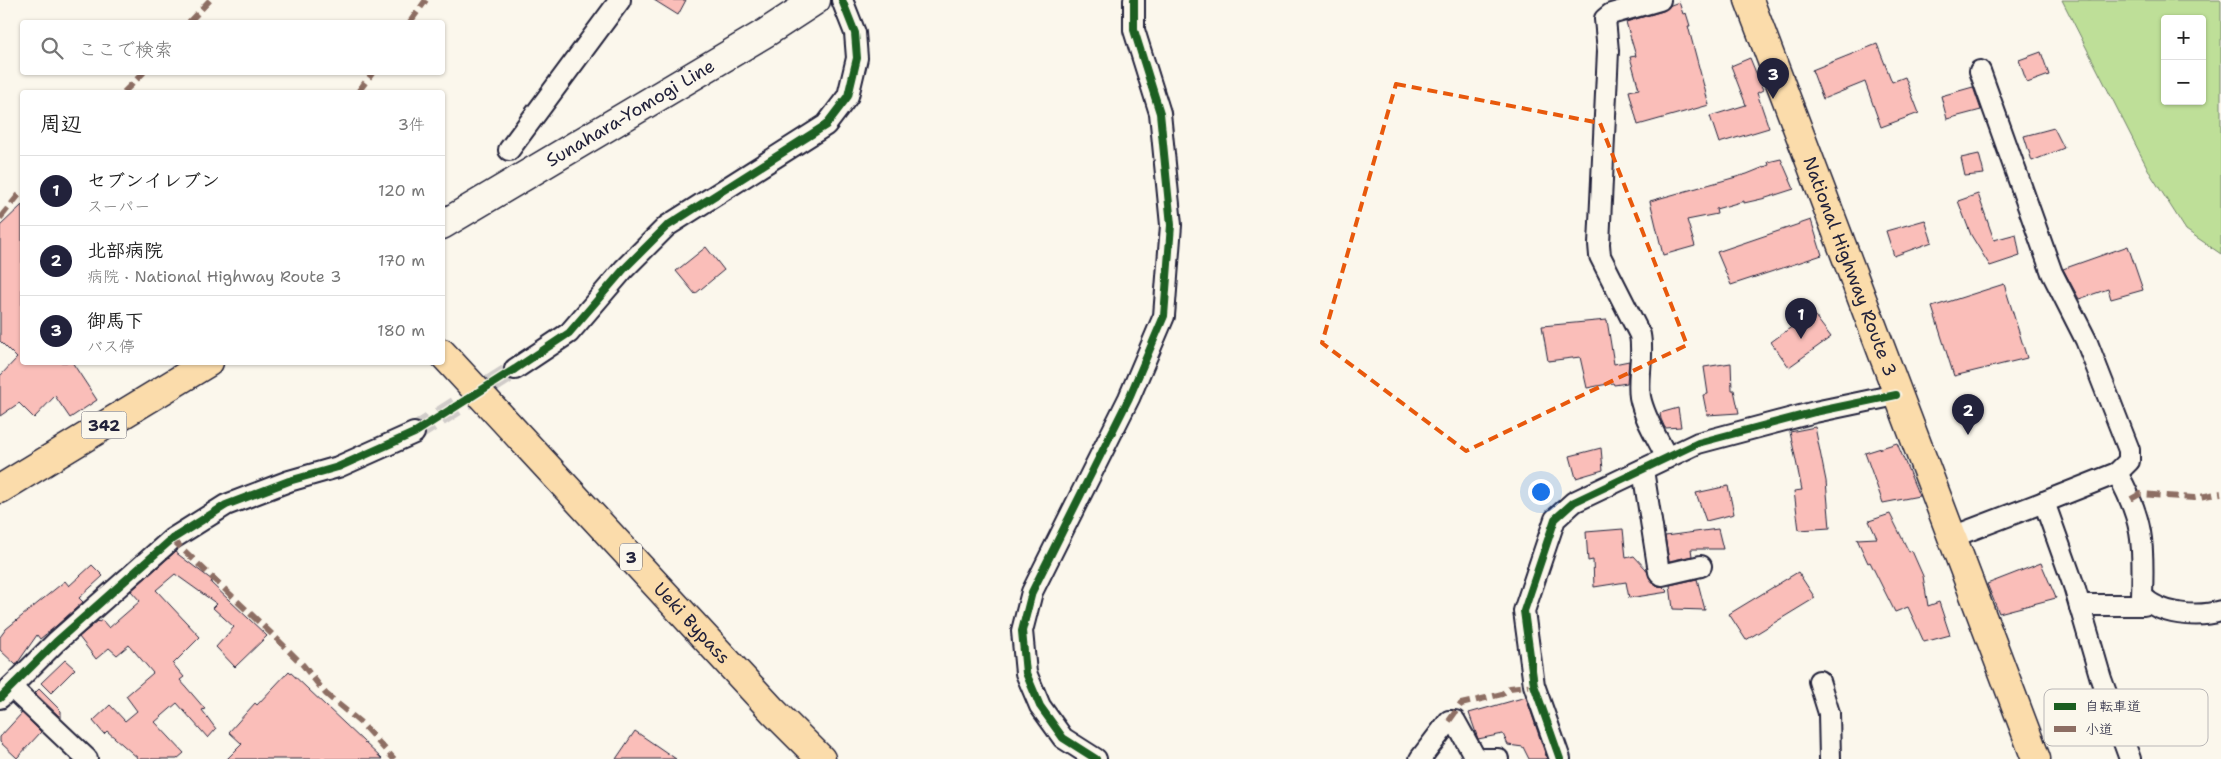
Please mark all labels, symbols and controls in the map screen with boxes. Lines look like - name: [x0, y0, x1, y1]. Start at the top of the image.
- map controls: [2161, 15, 2206, 105]
- button: +: [2161, 15, 2206, 60]
- search box: [20, 20, 445, 75]
- icon: search: [38, 34, 66, 62]
- text: ここで検索: [78, 37, 173, 62]
- street label: Sunahara-Yomogi Line: [542, 54, 719, 173]
- pin: 3: [1757, 58, 1789, 99]
- button: −: [2161, 60, 2206, 105]
- text: 周辺: [40, 110, 82, 138]
- text: 3件: [398, 114, 425, 135]
- street label: National Highway Route 3: [1797, 153, 1902, 380]
- text: セブンイレブン: [87, 168, 220, 193]
- text: 1: [52, 180, 60, 201]
- text: 120 m: [378, 180, 425, 201]
- text: スーパー: [87, 196, 150, 217]
- text: 北部病院: [87, 238, 163, 263]
- text: 2: [50, 250, 62, 271]
- text: 170 m: [378, 250, 425, 271]
- text: 病院 · National Highway Route 3: [87, 266, 342, 287]
- pin: 1: [1785, 298, 1817, 339]
- text: 御馬下: [87, 308, 144, 333]
- text: 3: [50, 320, 62, 341]
- text: 180 m: [377, 320, 425, 341]
- text: バス停: [87, 336, 135, 357]
- pin: 2: [1952, 394, 1984, 435]
- road number: 342: [82, 412, 126, 438]
- your location: [1528, 479, 1554, 505]
- road number: 3: [620, 544, 642, 570]
- street label: Ueki Bypass: [648, 577, 736, 669]
- legend: [2044, 689, 2208, 746]
- text: 自転車道: [2085, 697, 2141, 715]
- text: 小道: [2085, 720, 2113, 738]

